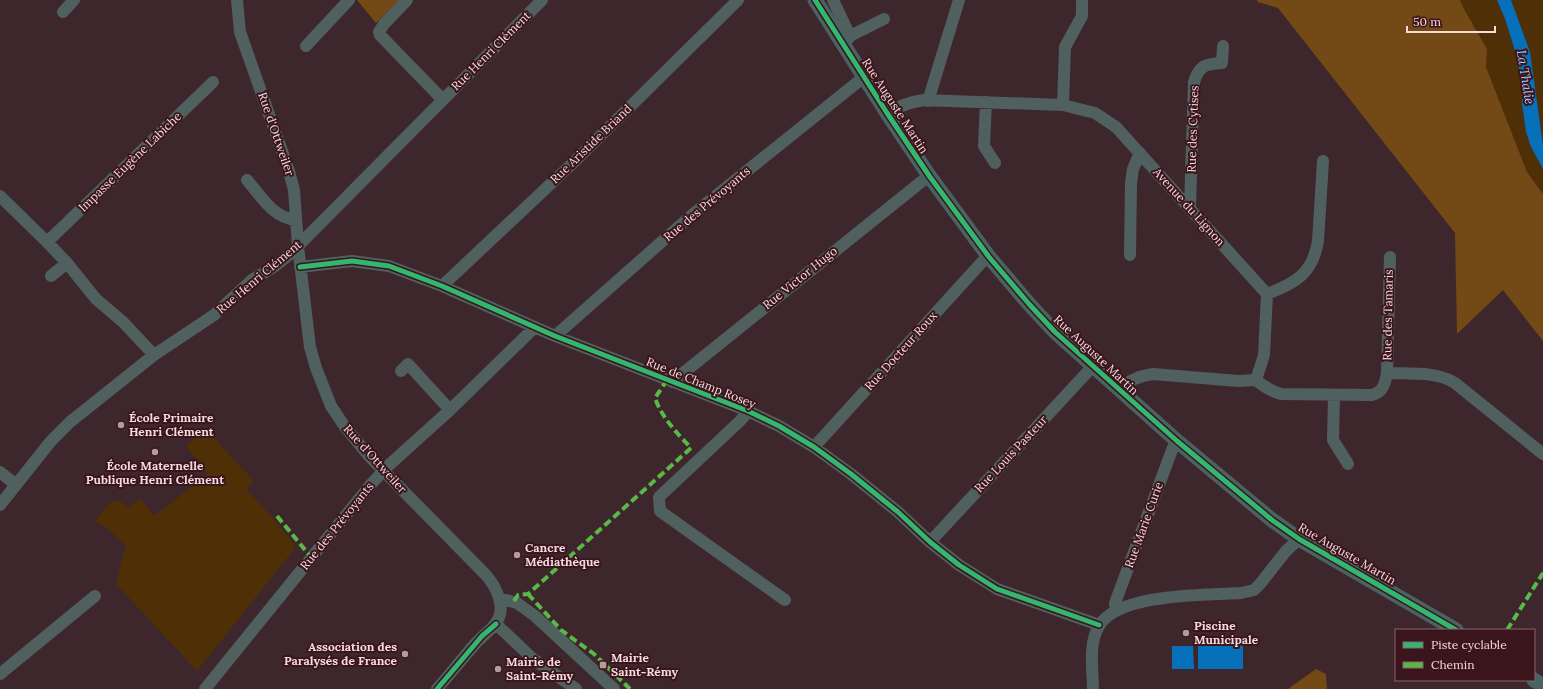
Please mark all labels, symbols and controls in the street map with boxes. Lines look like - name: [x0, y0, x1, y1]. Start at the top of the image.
- street label: Rue Henri Clément: [448, 8, 534, 93]
- scale bar: [1407, 8, 1495, 34]
- text: 50 m: [1413, 14, 1441, 29]
- water label: La Thalie: [1513, 49, 1538, 106]
- street label: Rue Auguste Martin: [859, 55, 932, 156]
- street label: Rue des Cytises: [1183, 85, 1202, 173]
- street label: Rue d'Ottweiler: [255, 90, 298, 178]
- street label: Rue Aristide Briand: [547, 101, 635, 186]
- street label: Impasse Eugène Labiche: [75, 108, 185, 215]
- street label: Rue des Prévoyants: [660, 163, 753, 244]
- street label: Avenue du Lignon: [1150, 164, 1228, 249]
- street label: Rue Henri Clément: [213, 237, 304, 316]
- street label: Rue Victor Hugo: [759, 243, 840, 312]
- street label: Rue des Tamaris: [1379, 269, 1396, 361]
- street label: Rue Docteur Roux: [861, 308, 941, 393]
- street label: Rue Auguste Martin: [1051, 311, 1142, 398]
- street label: Rue de Champ Rosey: [644, 354, 759, 412]
- place label: École Primaire Henri Clément: [129, 410, 215, 439]
- street label: Rue Louis Pasteur: [971, 411, 1051, 495]
- marker: École Primaire Henri Clément: [116, 420, 126, 430]
- street label: Rue d'Ottweiler: [341, 421, 411, 497]
- marker: École Maternelle Publique Henri Clément: [150, 447, 160, 457]
- place label: École Maternelle Publique Henri Clément: [86, 458, 225, 487]
- street label: Rue des Prévoyants: [297, 479, 377, 573]
- street label: Rue Marie Curie: [1121, 479, 1166, 570]
- street label: Rue Auguste Martin: [1296, 519, 1399, 588]
- place label: Cancre Médiathèque: [525, 540, 600, 569]
- marker: Cancre Médiathèque: [512, 550, 522, 560]
- place label: Piscine Municipale: [1194, 618, 1259, 647]
- marker: Piscine Municipale: [1181, 628, 1191, 638]
- legend: [1395, 629, 1535, 681]
- text: Piste cyclable: [1431, 637, 1507, 652]
- place label: Association des Paralysés de France: [284, 639, 398, 668]
- marker: Association des Paralysés de France: [400, 649, 410, 659]
- place label: Mairie Saint-Rémy: [611, 650, 679, 679]
- place label: Mairie de Saint-Rémy: [506, 654, 574, 683]
- text: Chemin: [1431, 657, 1474, 672]
- marker: Mairie Saint-Rémy: [598, 660, 608, 670]
- marker: Mairie de Saint-Rémy: [493, 664, 503, 674]

